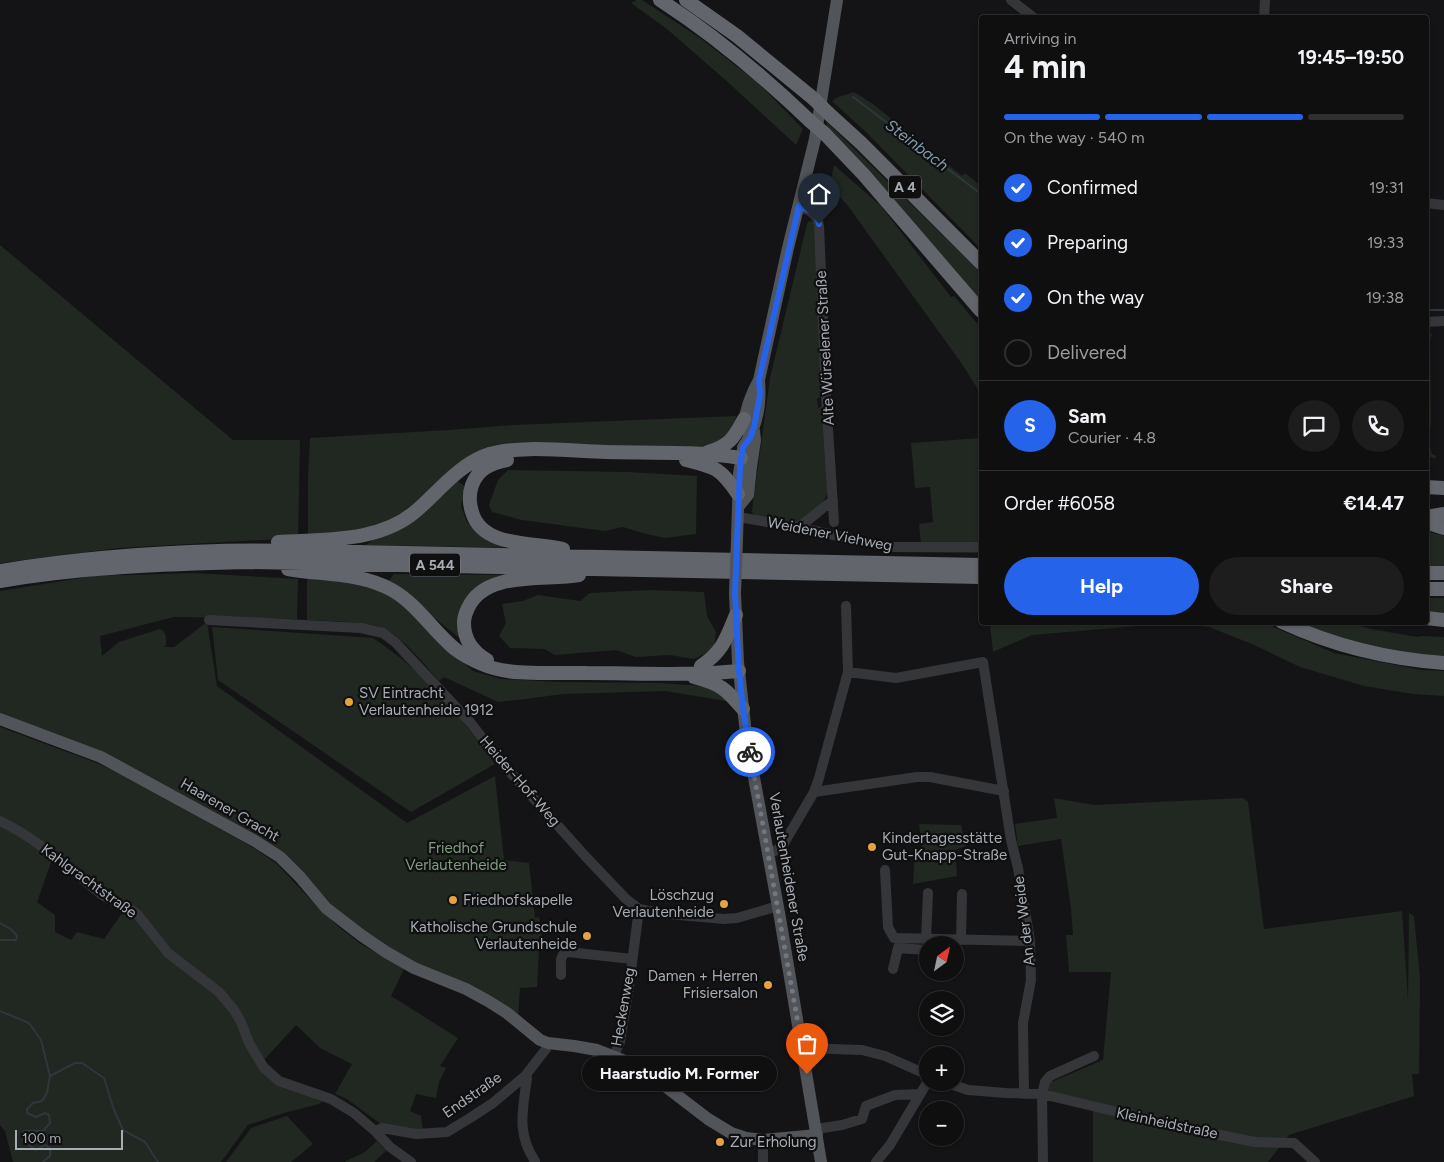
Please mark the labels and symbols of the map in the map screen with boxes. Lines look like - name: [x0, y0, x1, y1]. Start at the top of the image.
- water label: Steinbach: [882, 115, 952, 175]
- pin: [798, 173, 840, 224]
- road number: A 4: [889, 176, 921, 198]
- street label: Alte Würselener Straße: [812, 270, 838, 426]
- street label: Weidener Viehweg: [766, 513, 894, 555]
- road number: A 544: [410, 554, 460, 576]
- place label: SV Eintracht Verlautenheide 1912: [359, 684, 494, 719]
- marker: SV Eintracht Verlautenheide 1912: [343, 696, 355, 708]
- courier: [725, 727, 775, 777]
- street label: Heider-Hof-Weg: [476, 732, 564, 830]
- street label: Haarener Gracht: [177, 774, 283, 846]
- street label: Verlautenheidener Straße: [765, 791, 813, 963]
- place label: Kindertagesstätte Gut-Knapp-Straße: [882, 829, 1007, 864]
- park label: Friedhof Verlautenheide: [405, 839, 507, 874]
- street label: Kahlgrachtstraße: [38, 840, 140, 922]
- marker: Kindertagesstätte Gut-Knapp-Straße: [866, 841, 878, 853]
- street label: An der Weide: [1010, 875, 1038, 967]
- place label: Löschzug Verlautenheide: [612, 886, 714, 921]
- place label: Friedhofskapelle: [463, 891, 573, 909]
- marker: Friedhofskapelle: [447, 894, 459, 906]
- marker: Löschzug Verlautenheide: [718, 898, 730, 910]
- place label: Katholische Grundschule Verlautenheide: [410, 918, 577, 953]
- marker: Katholische Grundschule Verlautenheide: [581, 930, 593, 942]
- north arrow: [919, 936, 964, 981]
- street label: Heckenweg: [607, 966, 639, 1048]
- place label: Damen + Herren Frisiersalon: [648, 967, 758, 1002]
- marker: Damen + Herren Frisiersalon: [762, 979, 774, 991]
- pin: [786, 1023, 828, 1074]
- callout: Haarstudio M. Former: [582, 1056, 777, 1092]
- street label: Endstraße: [439, 1068, 505, 1122]
- street label: Kleinheidstraße: [1115, 1103, 1219, 1143]
- scale bar: [15, 1127, 122, 1150]
- place label: Zur Erholung: [730, 1133, 817, 1151]
- marker: Zur Erholung: [714, 1136, 726, 1148]

